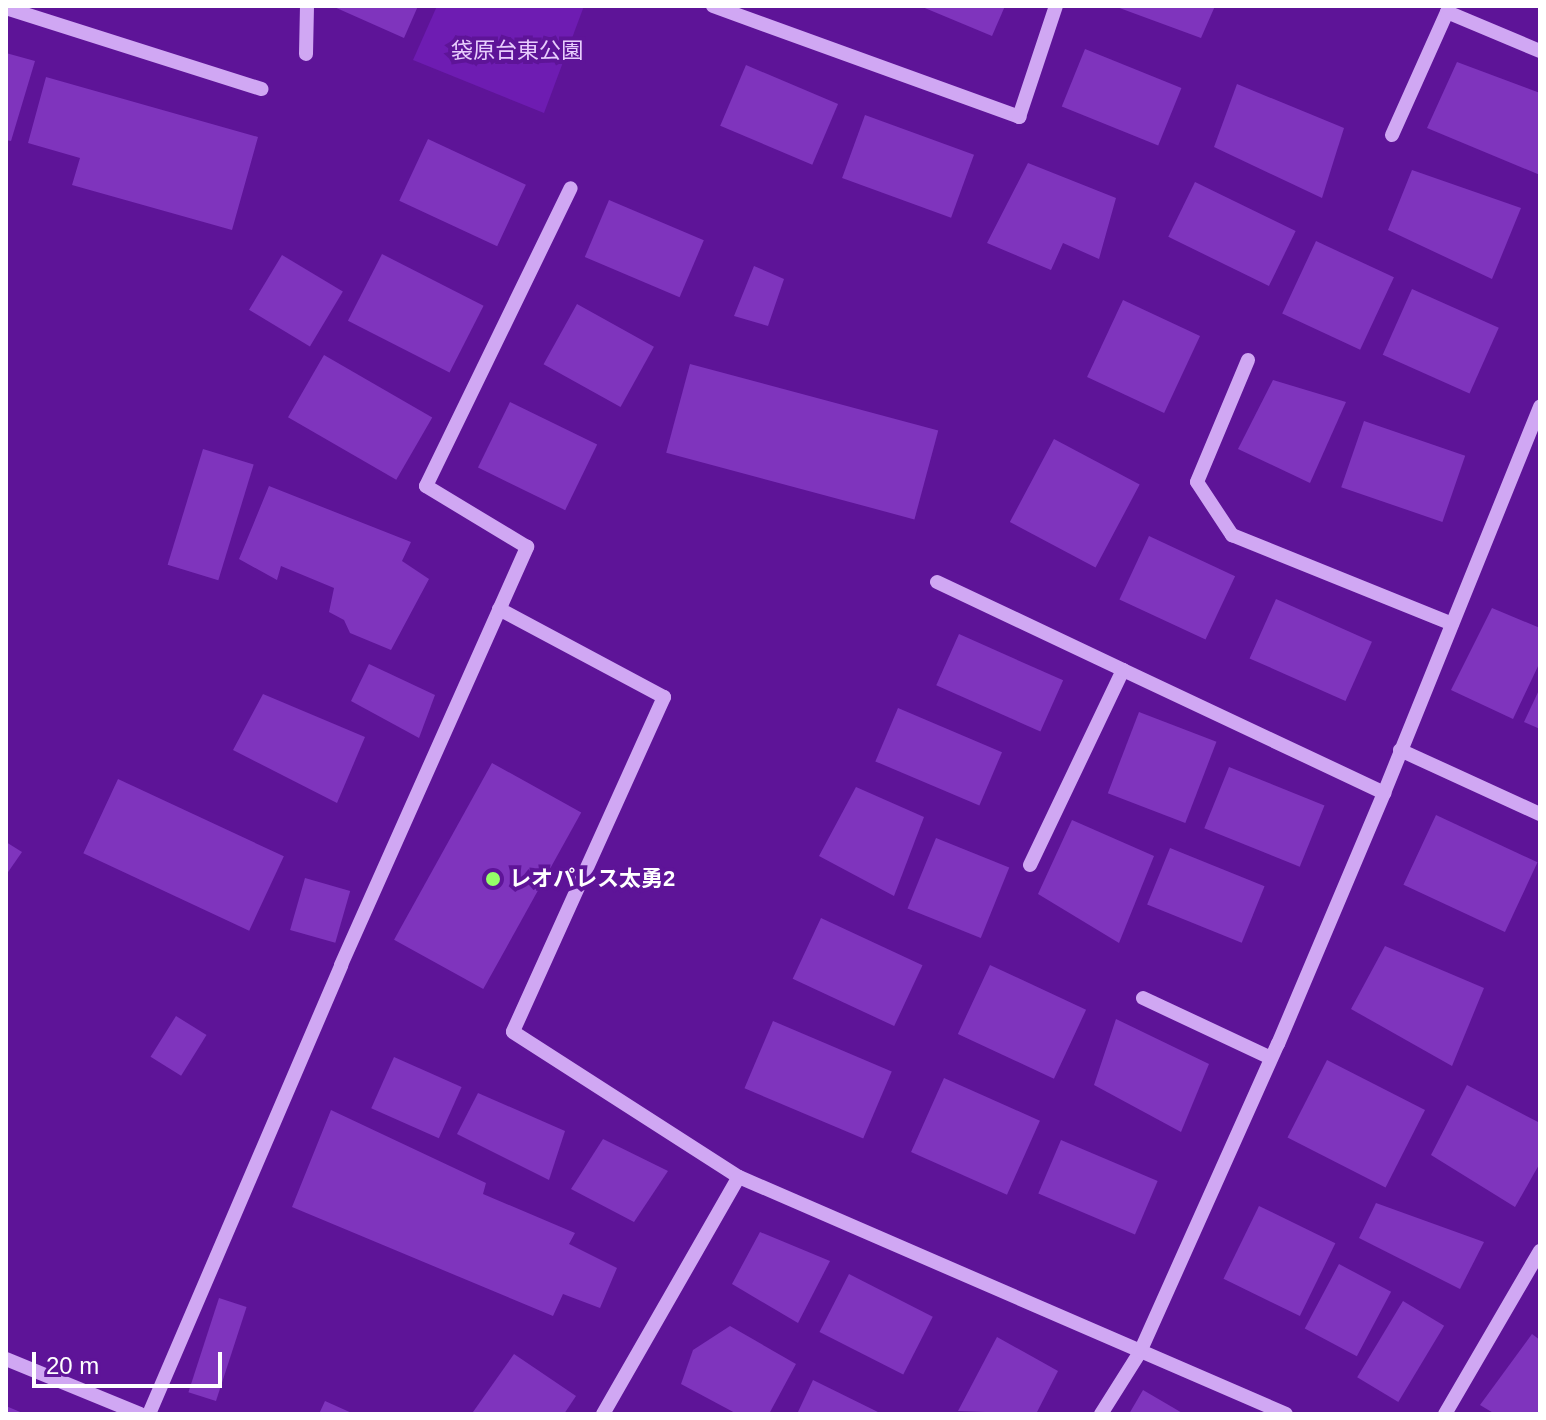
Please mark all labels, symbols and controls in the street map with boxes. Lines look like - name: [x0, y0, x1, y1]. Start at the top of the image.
- park label: 袋原台東公園: [451, 38, 583, 64]
- place label: レオパレス太勇2: [509, 866, 675, 892]
- marker: レオパレス太勇2: [484, 870, 502, 888]
- scale bar: [36, 1336, 226, 1386]
- text: 20 m: [46, 1352, 99, 1379]

